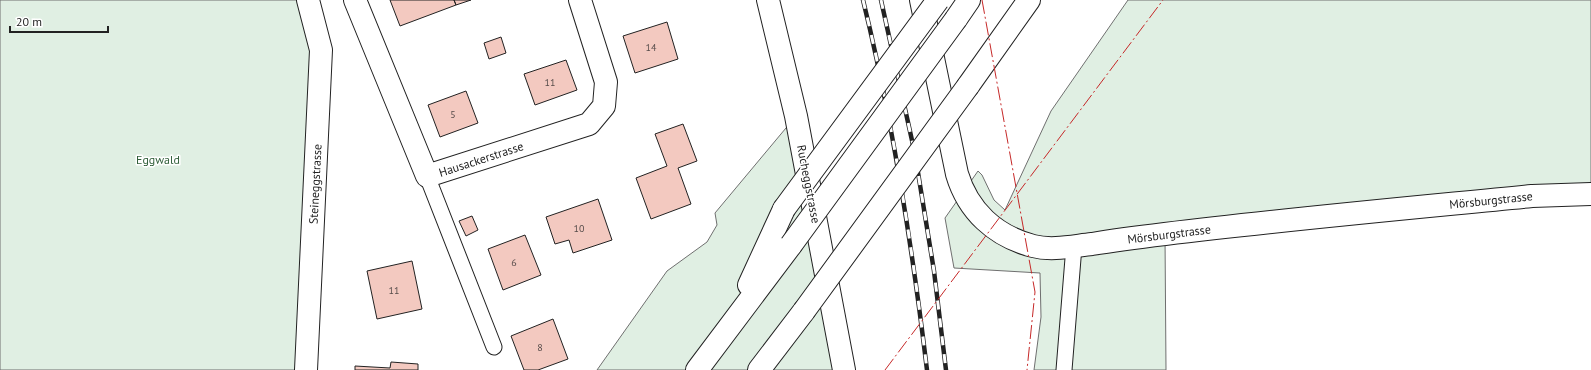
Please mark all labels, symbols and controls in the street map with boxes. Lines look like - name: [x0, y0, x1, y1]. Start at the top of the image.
- scale bar: [10, 8, 108, 34]
- text: 20 m: [16, 14, 42, 29]
- house number: 14: [646, 41, 657, 54]
- house number: 11: [545, 76, 555, 89]
- house number: 5: [450, 108, 456, 121]
- street label: Hausackerstrasse: [437, 138, 525, 180]
- street label: Steineggstrasse: [305, 143, 325, 225]
- street label: Rucheggstrasse: [794, 143, 824, 225]
- park label: Eggwald: [136, 152, 180, 167]
- street label: Mörsburgstrasse: [1449, 188, 1533, 212]
- street label: Mörsburgstrasse: [1126, 221, 1212, 247]
- house number: 10: [574, 222, 585, 235]
- house number: 6: [511, 256, 517, 269]
- house number: 11: [389, 284, 399, 297]
- house number: 8: [537, 341, 543, 354]

